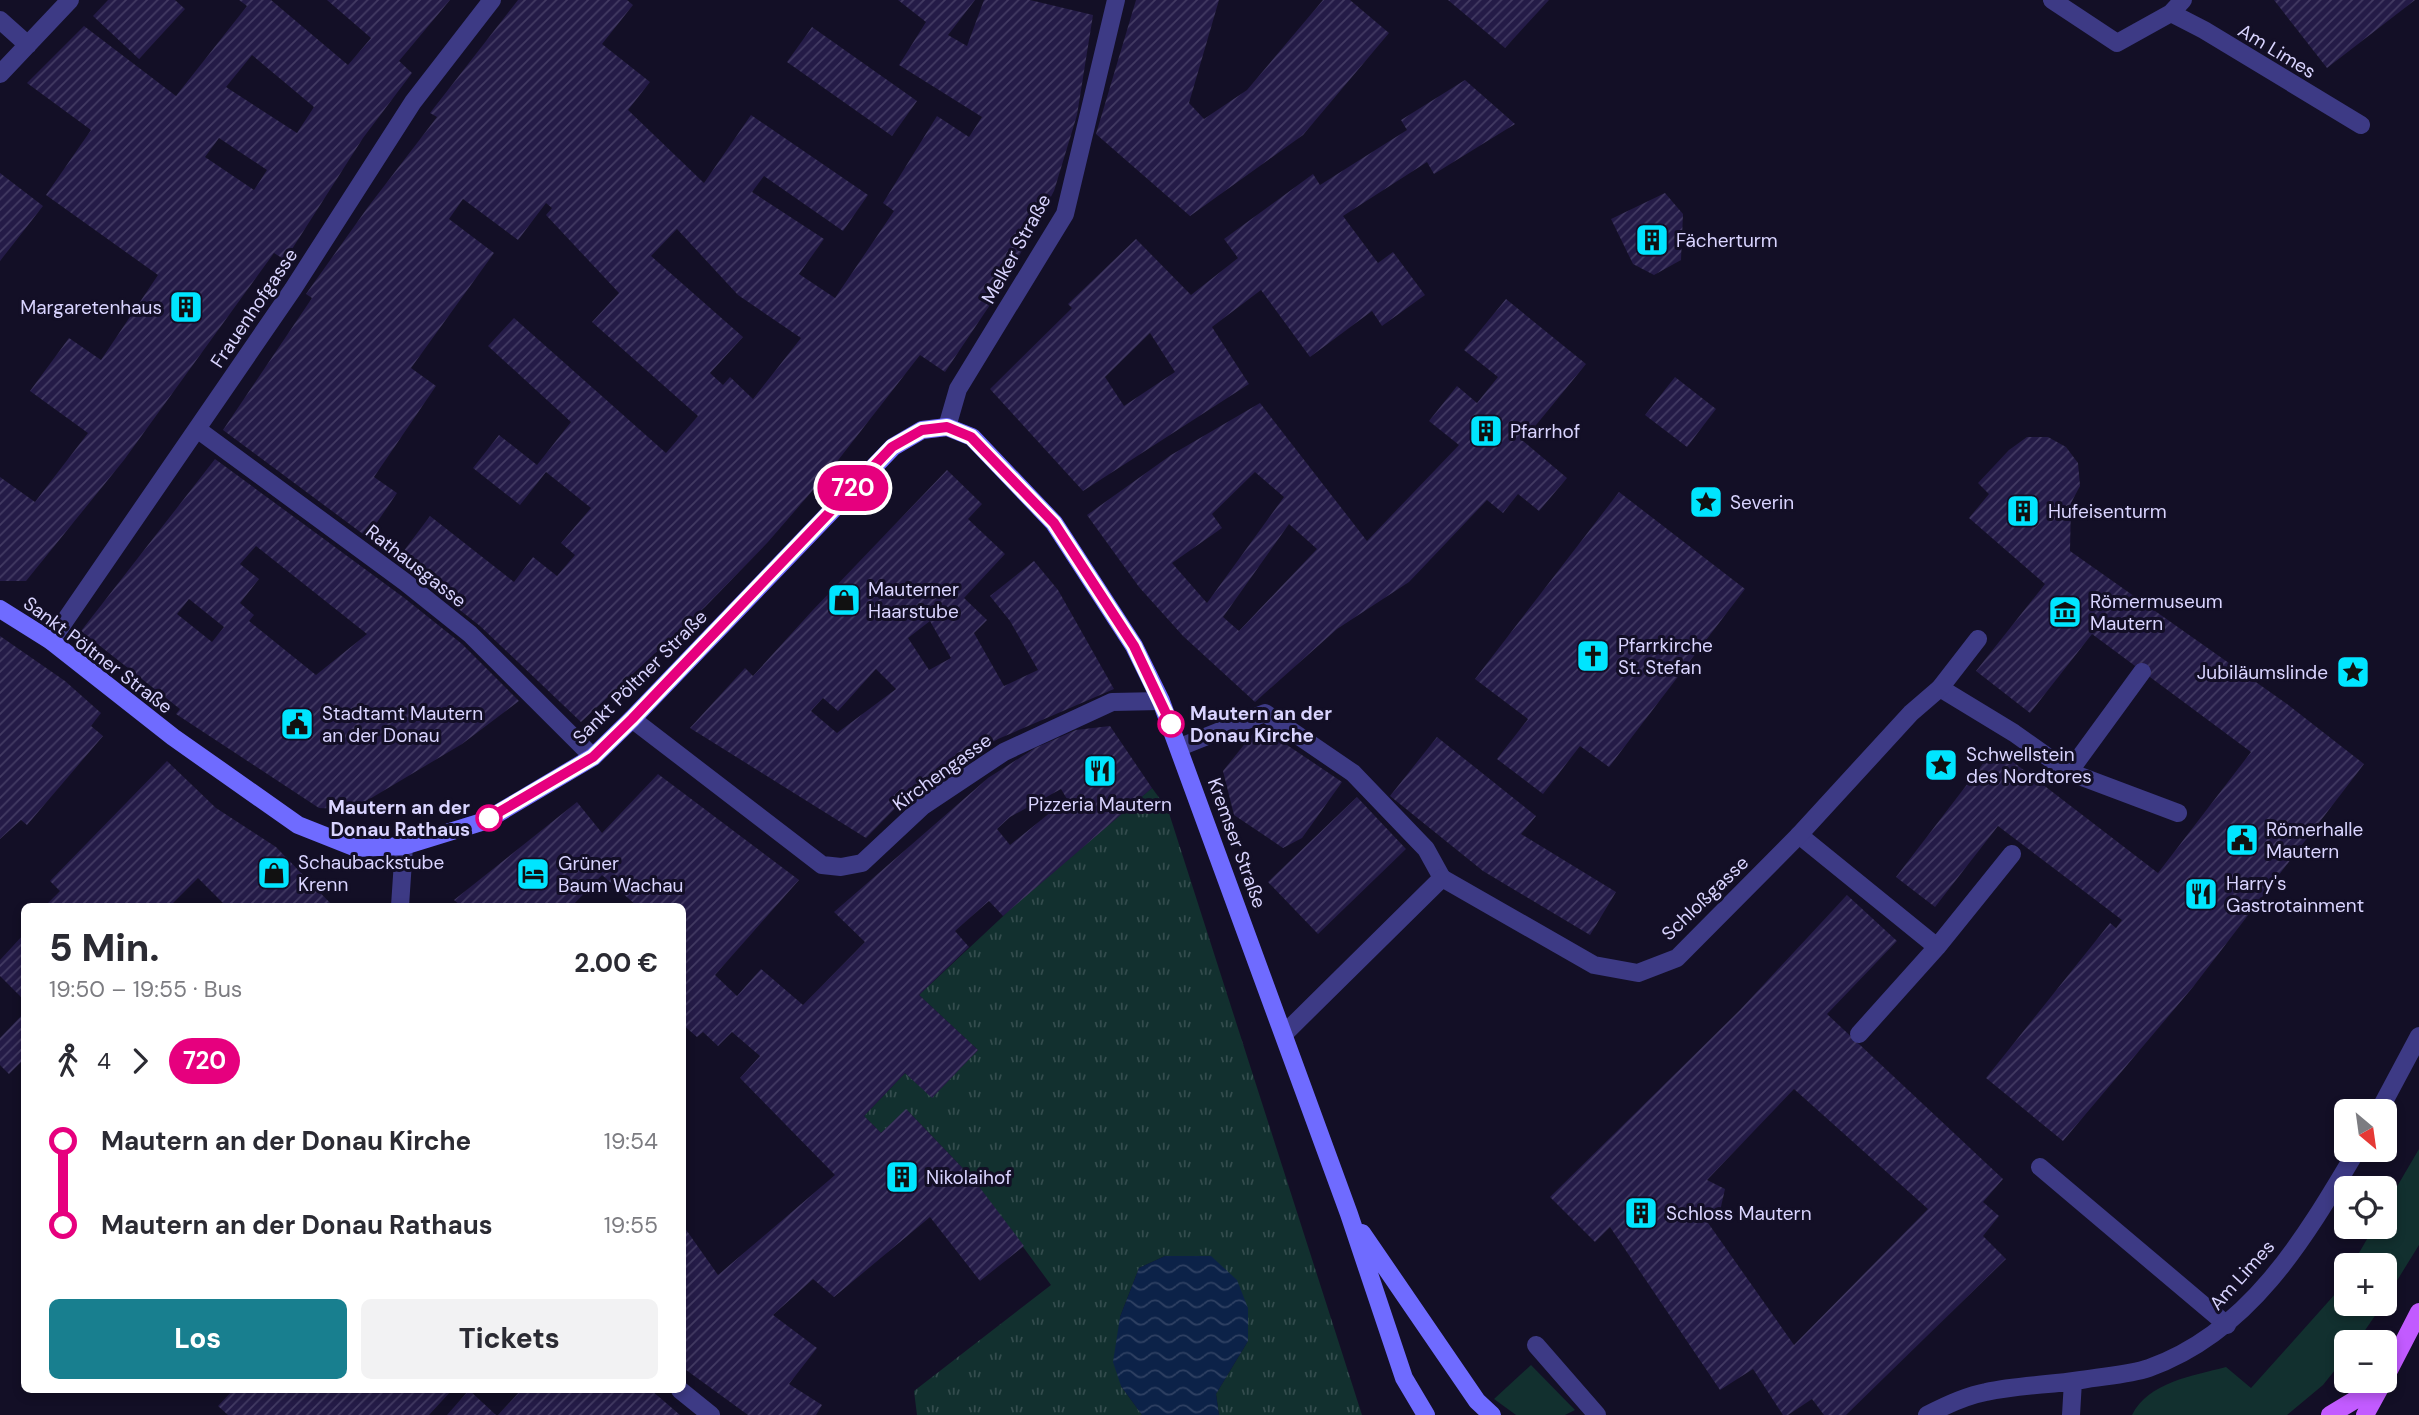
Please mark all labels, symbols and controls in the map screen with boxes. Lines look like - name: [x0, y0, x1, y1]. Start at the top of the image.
- street label: Am Limes: [2234, 18, 2320, 84]
- street label: Melker Straße: [976, 190, 1056, 308]
- building icon: Fächerturm: [1633, 221, 1671, 259]
- place label: Fächerturm: [1676, 228, 1778, 253]
- street label: Frauenhofgasse: [205, 243, 303, 373]
- building icon: Margaretenhaus: [167, 288, 205, 326]
- place label: Margaretenhaus: [20, 295, 162, 320]
- building icon: Pfarrhof: [1467, 412, 1505, 450]
- place label: Pfarrhof: [1510, 419, 1580, 444]
- line badge: 720: [813, 465, 893, 511]
- text: 720: [831, 472, 875, 503]
- place icon: Severin: [1687, 483, 1725, 521]
- place label: Severin: [1730, 490, 1794, 515]
- building icon: Hufeisenturm: [2004, 492, 2042, 530]
- place label: Hufeisenturm: [2048, 499, 2167, 524]
- street label: Rathausgasse: [361, 519, 471, 613]
- place label: Mauterner Haarstube: [868, 577, 959, 624]
- shop icon: Mauterner Haarstube: [825, 581, 863, 619]
- place label: Römermuseum Mautern: [2090, 589, 2223, 636]
- street label: Sankt Pöltner Straße: [18, 591, 178, 719]
- museum icon: Römermuseum Mautern: [2046, 593, 2084, 631]
- street label: Sankt Pöltner Straße: [567, 604, 713, 750]
- place label: Pfarrkirche St. Stefan: [1618, 633, 1713, 680]
- church icon: Pfarrkirche St. Stefan: [1574, 637, 1612, 675]
- place icon: Jubiläumslinde: [2334, 653, 2372, 691]
- place label: Jubiläumslinde: [2197, 660, 2328, 685]
- place label: Stadtamt Mautern an der Donau: [322, 701, 483, 748]
- place label: Mautern an der Donau Kirche: [1190, 701, 1332, 748]
- public building icon: Stadtamt Mautern an der Donau: [278, 705, 316, 743]
- marker: Mautern an der Donau Kirche: [1158, 711, 1184, 737]
- street label: Kirchengasse: [887, 728, 997, 816]
- place label: Schwellstein des Nordtores: [1966, 742, 2092, 789]
- place icon: Schwellstein des Nordtores: [1922, 746, 1960, 784]
- restaurant icon: Pizzeria Mautern: [1081, 752, 1119, 790]
- street label: Kremser Straße: [1202, 774, 1272, 912]
- place label: Pizzeria Mautern: [1028, 792, 1172, 817]
- place label: Mautern an der Donau Rathaus: [328, 795, 470, 842]
- marker: Mautern an der Donau Rathaus: [476, 805, 502, 831]
- place label: Römerhalle Mautern: [2266, 817, 2363, 864]
- public building icon: Römerhalle Mautern: [2223, 821, 2261, 859]
- place label: Schaubackstube Krenn: [298, 850, 444, 897]
- street label: Schloßgasse: [1656, 850, 1754, 946]
- place label: Grüner Baum Wachau: [558, 851, 683, 898]
- shop icon: Schaubackstube Krenn: [255, 854, 293, 892]
- hotel icon: Grüner Baum Wachau: [514, 855, 552, 893]
- place label: Harry's Gastrotainment: [2226, 871, 2364, 918]
- restaurant icon: Harry's Gastrotainment: [2182, 875, 2220, 913]
- text: 5 Min.: [49, 923, 159, 973]
- text: 2.00 €: [574, 946, 658, 980]
- text: 19:50 – 19:55 · Bus: [49, 974, 242, 1004]
- icon: walk: [49, 1042, 87, 1080]
- icon: forward: [121, 1042, 159, 1080]
- text: 720: [183, 1045, 226, 1076]
- text: 4: [97, 1046, 111, 1076]
- north arrow: [2334, 1099, 2398, 1162]
- map controls: [2334, 1099, 2397, 1393]
- text: Mautern an der Donau Kirche: [101, 1124, 471, 1158]
- text: 19:54: [604, 1126, 658, 1156]
- building icon: Nikolaihof: [883, 1158, 921, 1196]
- place label: Nikolaihof: [926, 1165, 1012, 1190]
- button: locate: [2334, 1176, 2397, 1239]
- building icon: Schloss Mautern: [1622, 1194, 1660, 1232]
- place label: Schloss Mautern: [1666, 1201, 1812, 1226]
- text: Mautern an der Donau Rathaus: [101, 1208, 493, 1242]
- text: 19:55: [604, 1210, 658, 1240]
- street label: Am Limes: [2204, 1235, 2280, 1315]
- button: +: [2334, 1253, 2397, 1316]
- button: Los: [49, 1299, 347, 1379]
- button: Tickets: [361, 1299, 658, 1379]
- button: −: [2334, 1330, 2397, 1393]

